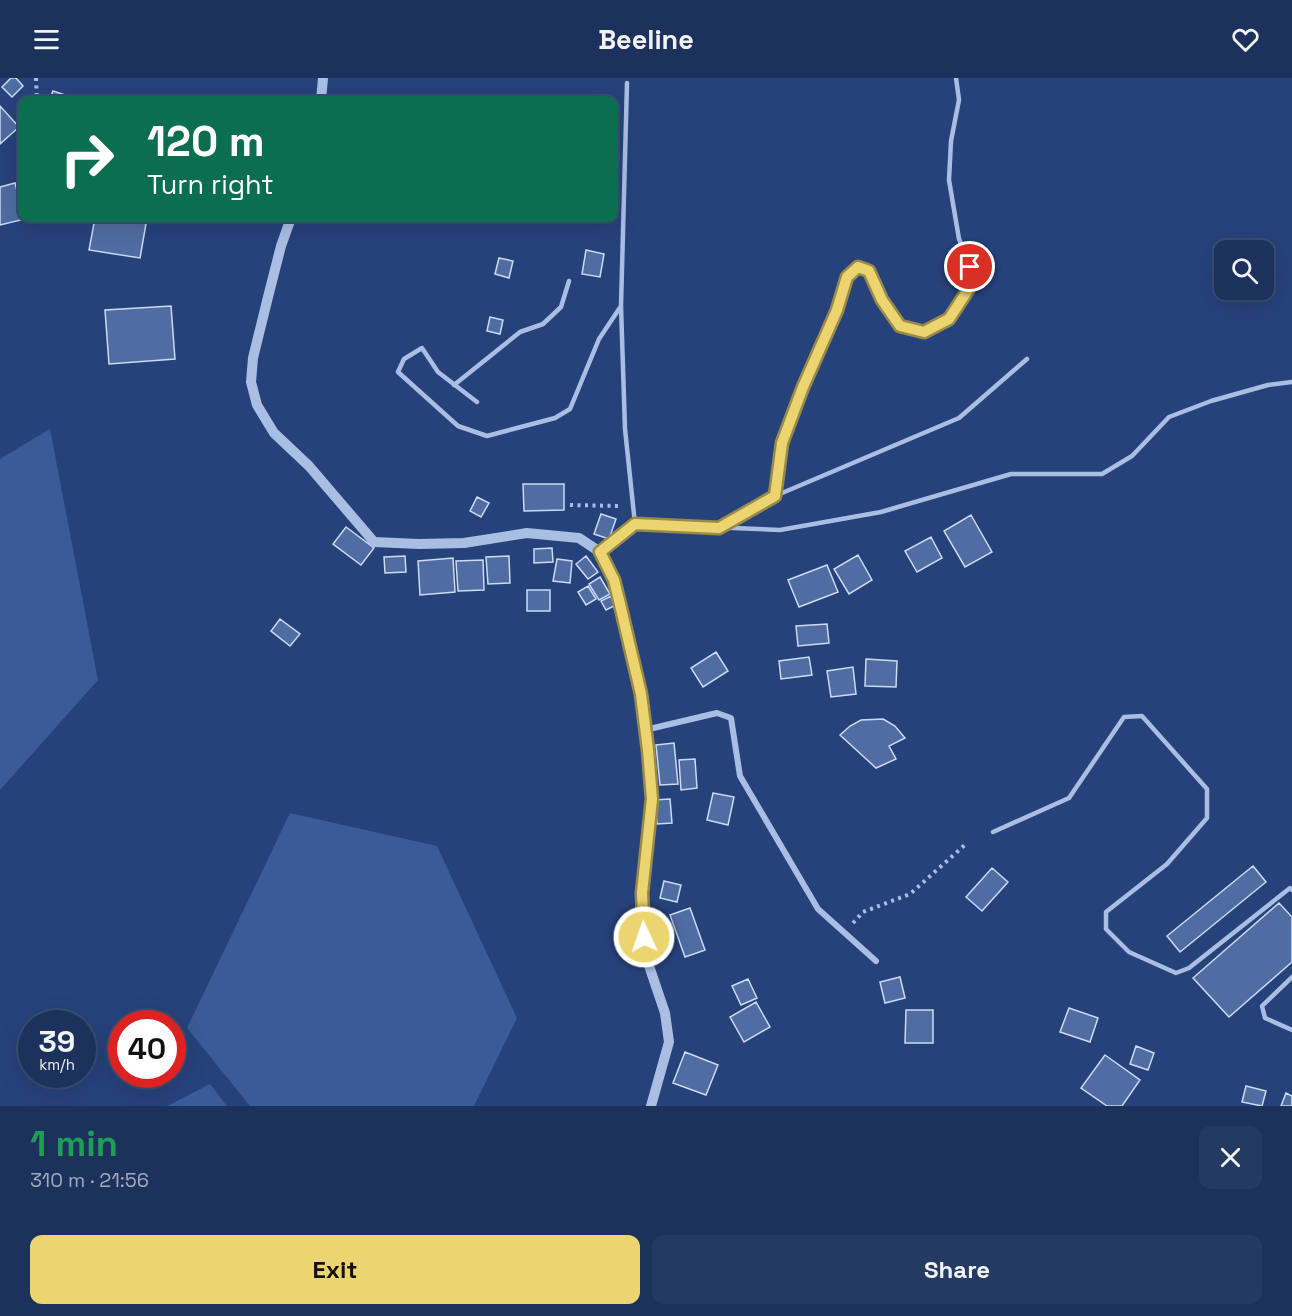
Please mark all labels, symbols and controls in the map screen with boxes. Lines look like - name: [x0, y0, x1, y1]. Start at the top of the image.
- text: Beeline: [598, 22, 694, 57]
- icon: menu: [30, 23, 63, 56]
- icon: heart: [1229, 23, 1262, 56]
- text: 120 m: [147, 115, 265, 168]
- icon: right: [48, 120, 126, 198]
- text: Turn right: [147, 167, 274, 202]
- map controls: [1214, 240, 1274, 300]
- button: search: [1214, 240, 1274, 300]
- pin: [944, 241, 995, 292]
- icon: arrive: [953, 250, 986, 283]
- position arrow: [612, 905, 676, 969]
- speed limit sign: 40: [108, 1010, 186, 1088]
- text: 39: [39, 1022, 75, 1061]
- text: km/h: [39, 1055, 75, 1074]
- text: 1 min: [30, 1121, 118, 1167]
- button: close: [1199, 1126, 1262, 1189]
- text: 310 m · 21:56: [30, 1167, 149, 1193]
- button: Exit: [30, 1235, 640, 1304]
- button: Share: [652, 1235, 1262, 1304]

